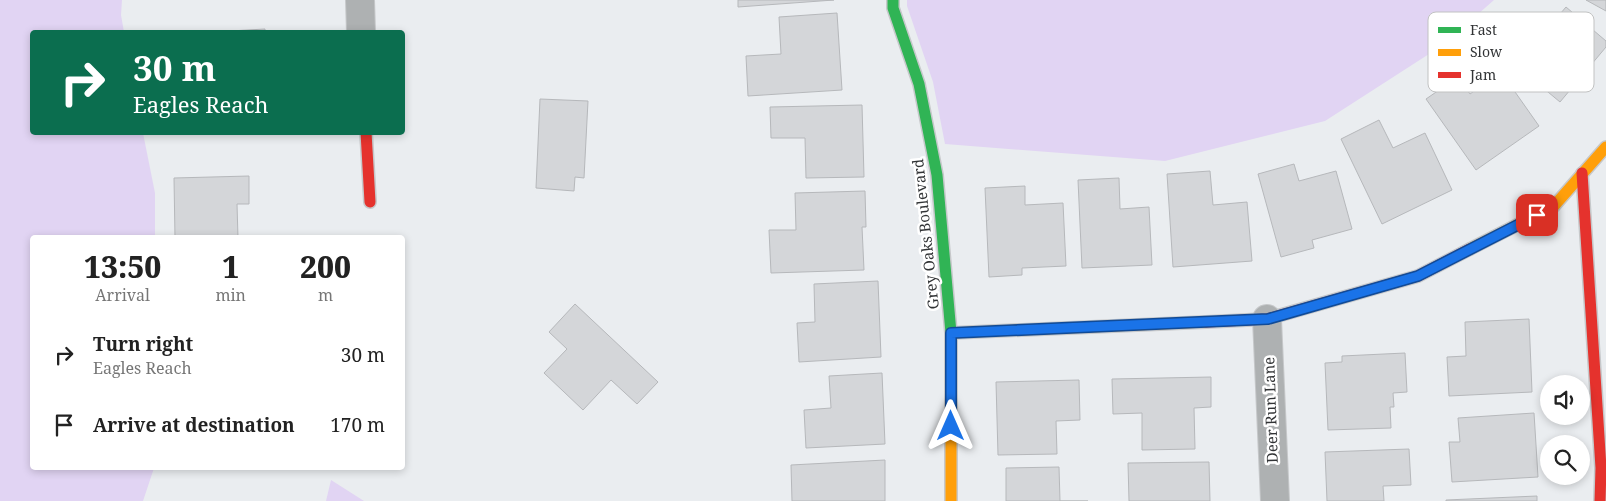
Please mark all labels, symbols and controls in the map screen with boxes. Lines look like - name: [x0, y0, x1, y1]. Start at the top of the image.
- legend: [1428, 12, 1594, 92]
- text: Fast: [1470, 20, 1497, 39]
- text: Slow: [1470, 42, 1503, 61]
- text: 30 m: [133, 44, 216, 91]
- icon: right: [50, 50, 115, 115]
- text: Jam: [1469, 65, 1496, 84]
- text: Eagles Reach: [133, 89, 269, 119]
- street label: Grey Oaks Boulevard: [907, 158, 943, 310]
- pin: [1516, 194, 1558, 236]
- icon: arrive: [1523, 201, 1551, 229]
- text: 13:50: [84, 246, 161, 287]
- text: 1: [222, 246, 239, 287]
- text: 200: [300, 246, 351, 287]
- text: Arrival: [95, 284, 150, 306]
- text: min: [215, 284, 246, 306]
- text: m: [318, 284, 333, 306]
- text: Turn right: [93, 331, 193, 357]
- icon: right: [50, 341, 78, 369]
- text: 30 m: [341, 342, 385, 368]
- text: Eagles Reach: [93, 357, 192, 379]
- street label: Deer Run Lane: [1258, 357, 1282, 464]
- map controls: [1540, 375, 1590, 485]
- button: sound: [1540, 375, 1590, 425]
- position arrow: [924, 399, 976, 451]
- icon: arrive: [50, 411, 78, 439]
- text: Arrive at destination: [93, 412, 295, 438]
- text: 170 m: [330, 412, 385, 438]
- button: search: [1540, 435, 1590, 485]

